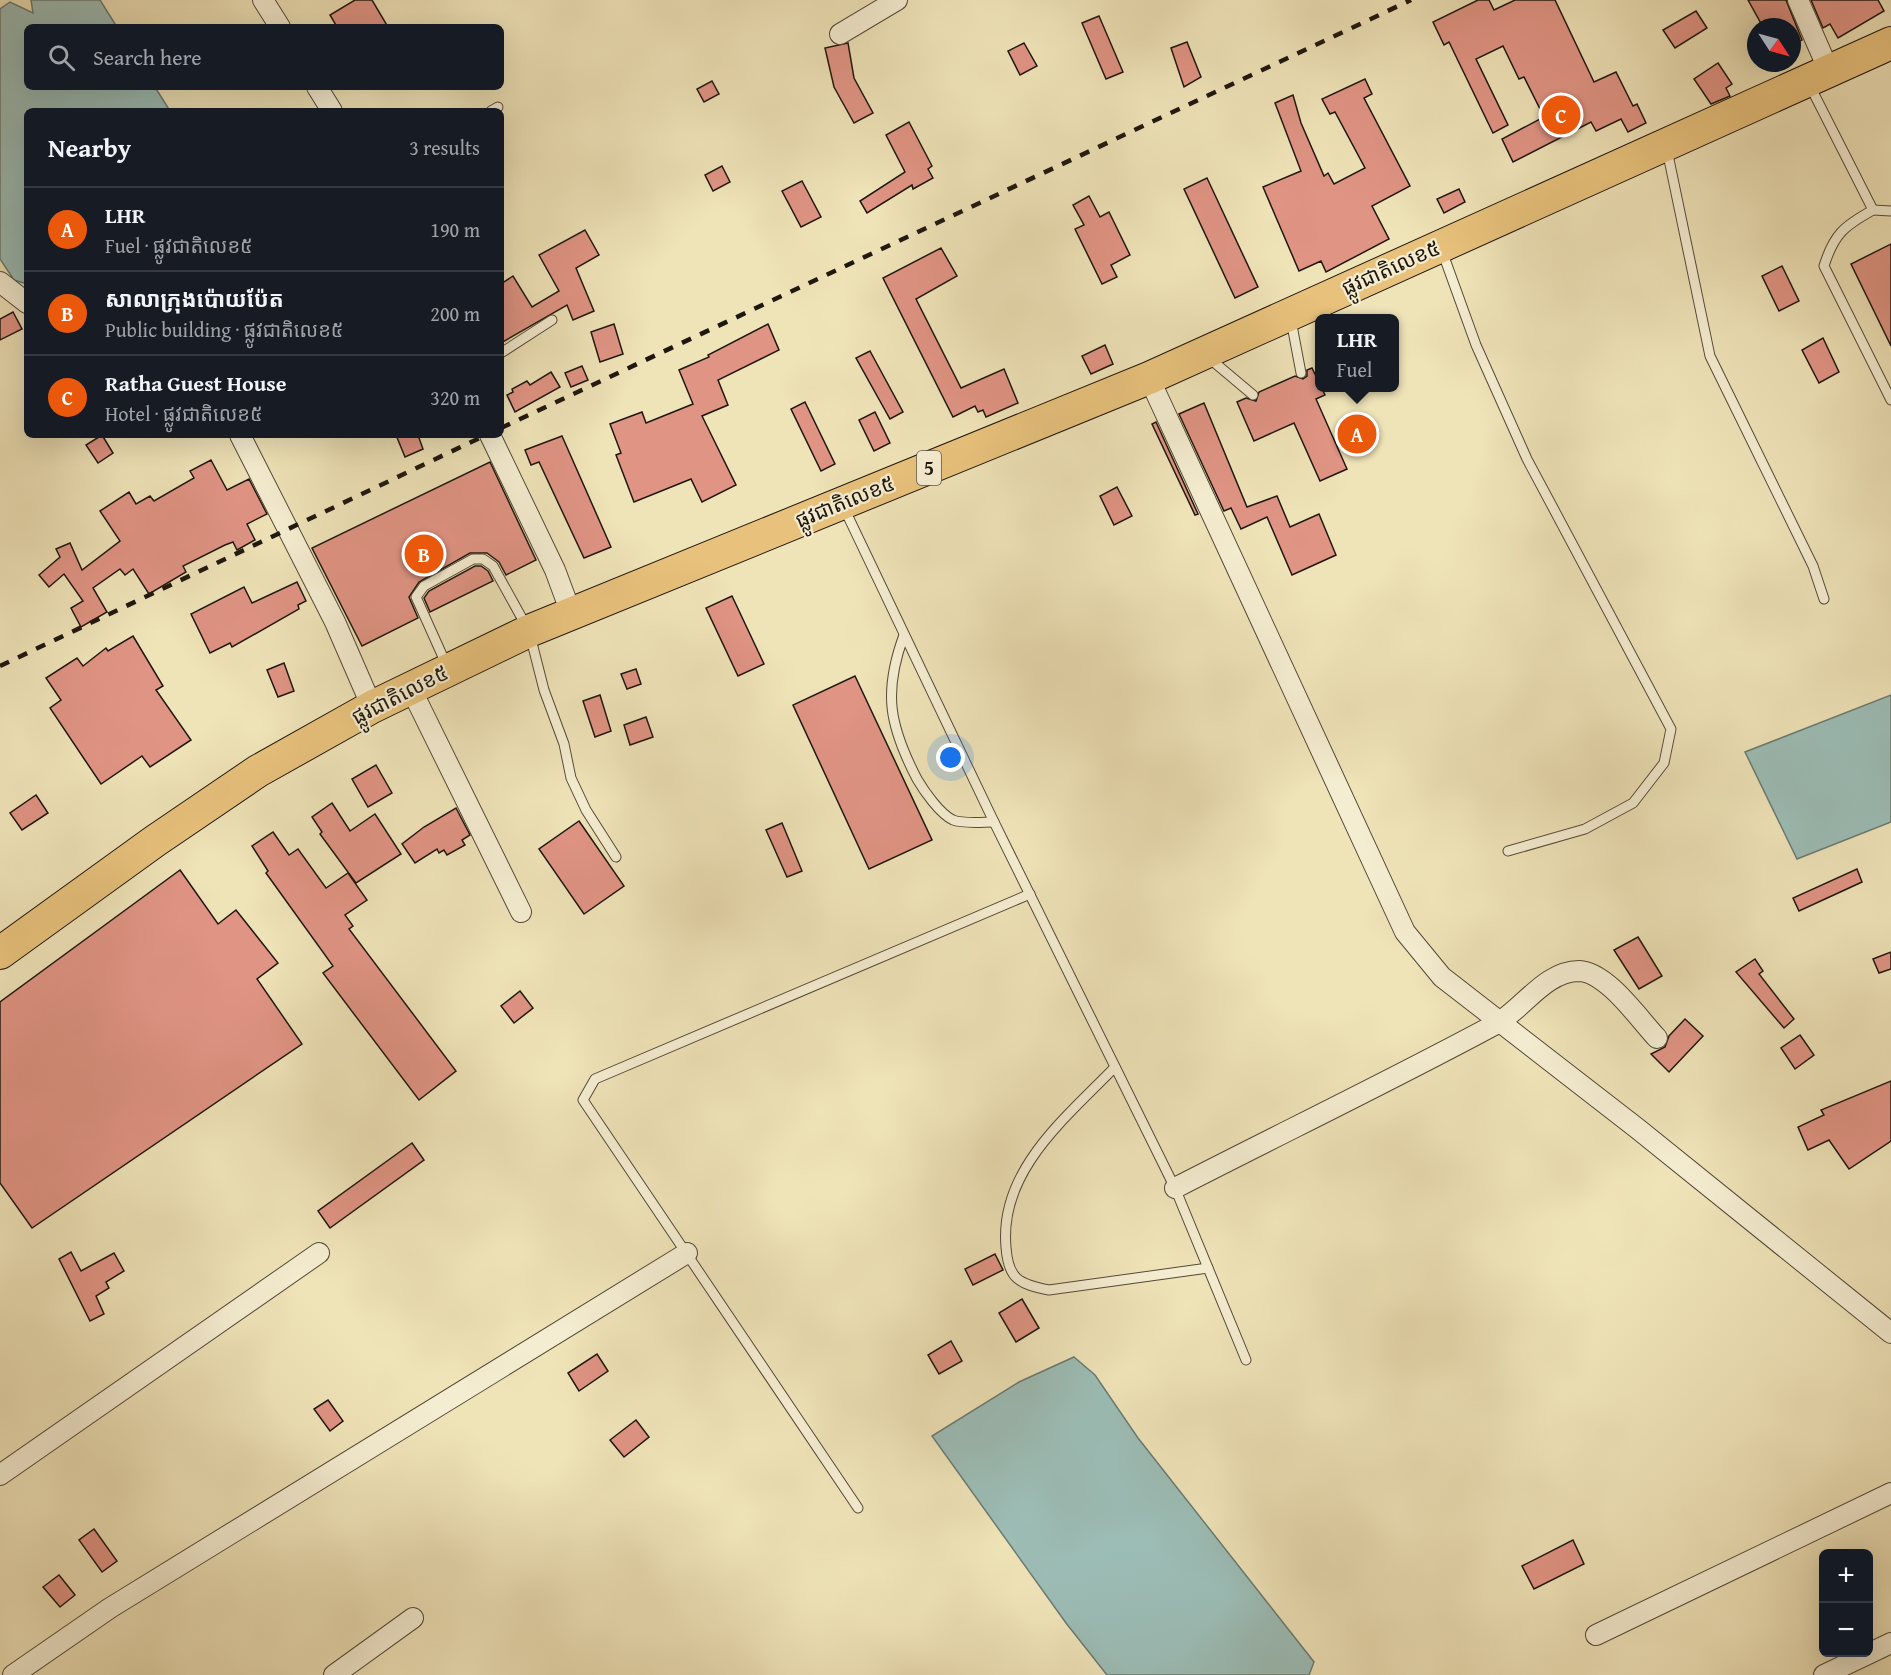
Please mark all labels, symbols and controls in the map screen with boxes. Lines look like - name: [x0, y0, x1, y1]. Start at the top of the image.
- north arrow: [1747, 18, 1801, 72]
- search box: [24, 24, 504, 90]
- icon: search: [45, 41, 78, 74]
- text: Search here: [93, 41, 202, 73]
- pin: C: [1542, 92, 1580, 138]
- text: Nearby: [48, 128, 131, 167]
- text: 3 results: [409, 133, 480, 162]
- text: LHR: [105, 199, 145, 231]
- text: A: [61, 215, 74, 244]
- text: 190 m: [430, 215, 480, 244]
- text: Fuel · ផ្លូវជាតិលេខ៥: [105, 231, 253, 260]
- street label: ផ្លូវជាតិលេខ៥: [1336, 232, 1447, 307]
- text: សាលាក្រុងប៉ោយប៉ែត: [105, 283, 284, 315]
- text: B: [61, 299, 74, 328]
- text: 200 m: [430, 299, 480, 328]
- popup: [1315, 314, 1399, 392]
- text: Public building · ផ្លូវជាតិលេខ៥: [105, 315, 344, 344]
- text: LHR: [1337, 323, 1377, 355]
- text: Fuel: [1337, 355, 1372, 384]
- text: Ratha Guest House: [105, 367, 287, 399]
- text: C: [62, 383, 73, 412]
- text: 320 m: [430, 383, 480, 412]
- text: Hotel · ផ្លូវជាតិលេខ៥: [105, 399, 263, 428]
- pin: A: [1338, 412, 1376, 456]
- road number: 5: [917, 451, 941, 485]
- street label: ផ្លូវជាតិលេខ៥: [790, 467, 901, 540]
- pin: B: [404, 532, 444, 576]
- street label: ផ្លូវជាតិលេខ៥: [346, 657, 456, 736]
- your location: [936, 743, 965, 772]
- map controls: [1819, 1549, 1873, 1657]
- button: +: [1819, 1549, 1873, 1603]
- button: −: [1819, 1603, 1873, 1657]

